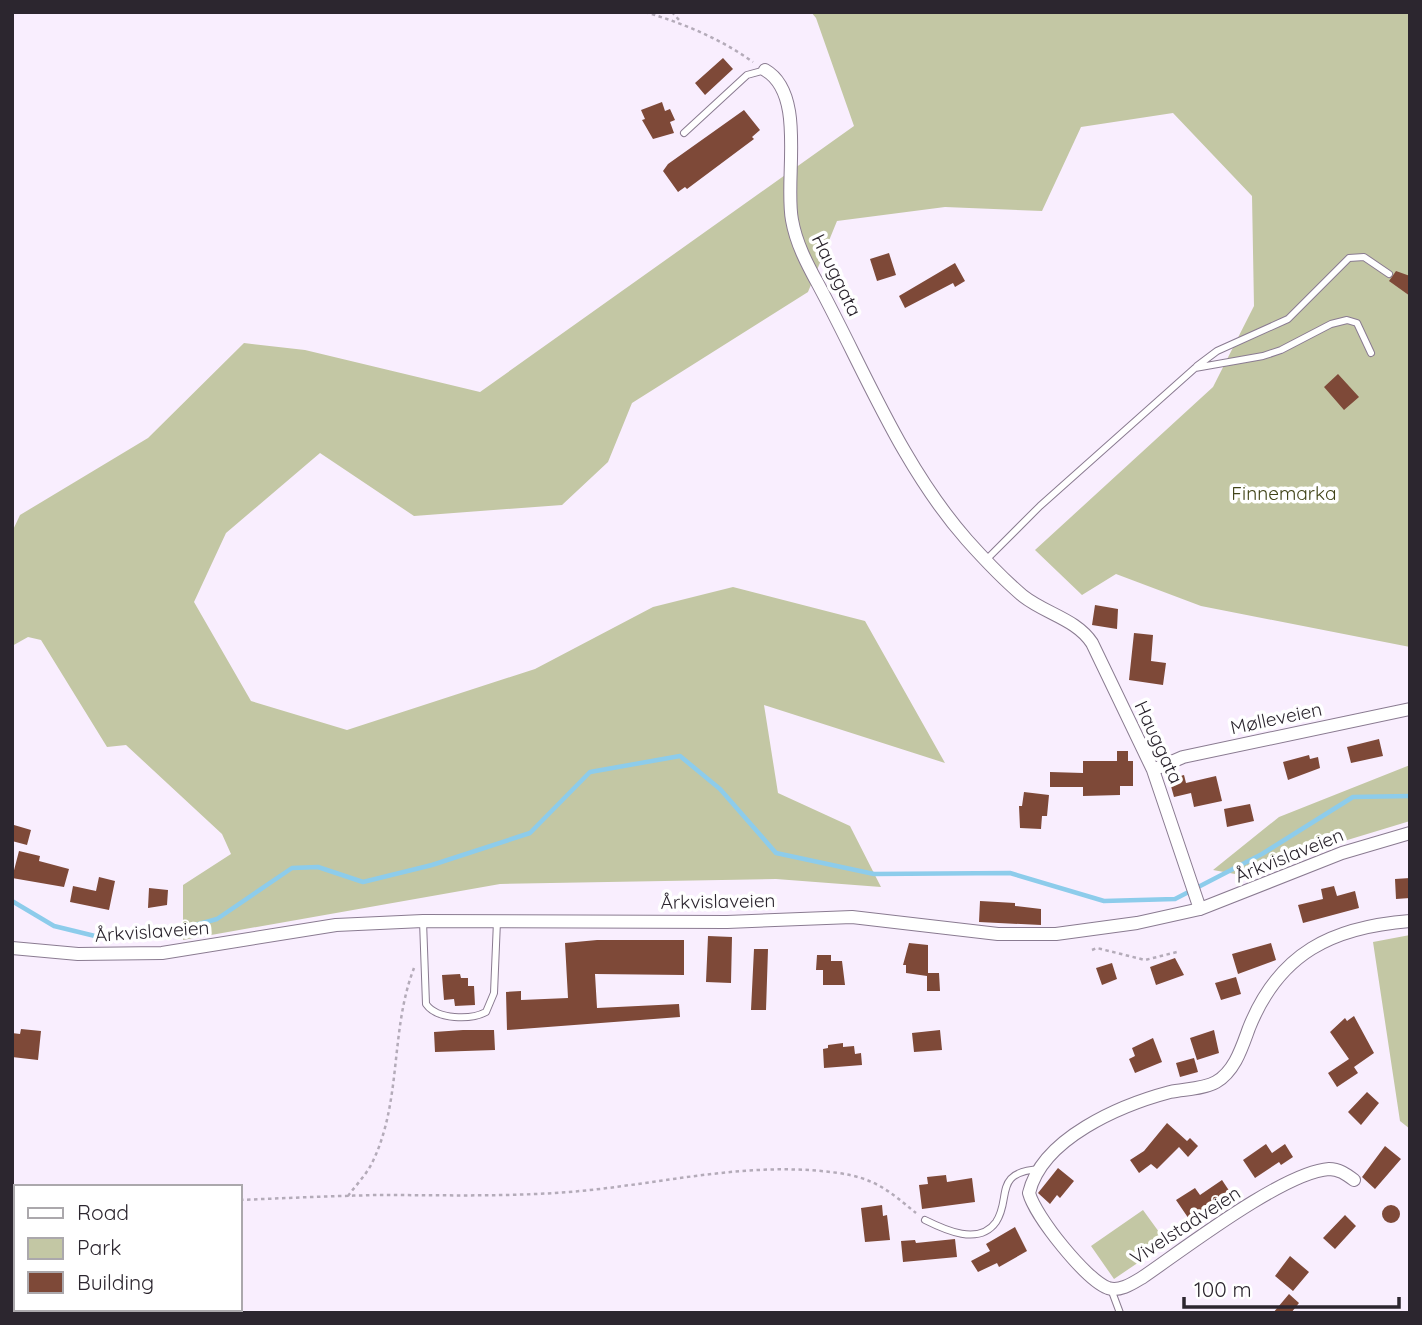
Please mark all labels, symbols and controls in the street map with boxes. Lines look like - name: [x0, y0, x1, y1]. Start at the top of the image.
- street label: Hauggata: [807, 230, 867, 320]
- park label: Finnemarka: [1231, 481, 1337, 505]
- street label: Hauggata: [1129, 697, 1189, 787]
- street label: Mølleveien: [1228, 697, 1324, 739]
- street label: Årkvislaveien: [1231, 822, 1347, 888]
- street label: Årkvislaveien: [660, 888, 776, 914]
- street label: Årkvislaveien: [94, 915, 210, 947]
- street label: Vivelstadveien: [1125, 1180, 1245, 1270]
- legend: [14, 1185, 242, 1311]
- text: Road: [77, 1199, 129, 1225]
- text: Park: [77, 1234, 121, 1260]
- scale bar: [1184, 1266, 1399, 1310]
- text: Building: [77, 1269, 154, 1295]
- text: 100 m: [1194, 1276, 1252, 1302]

